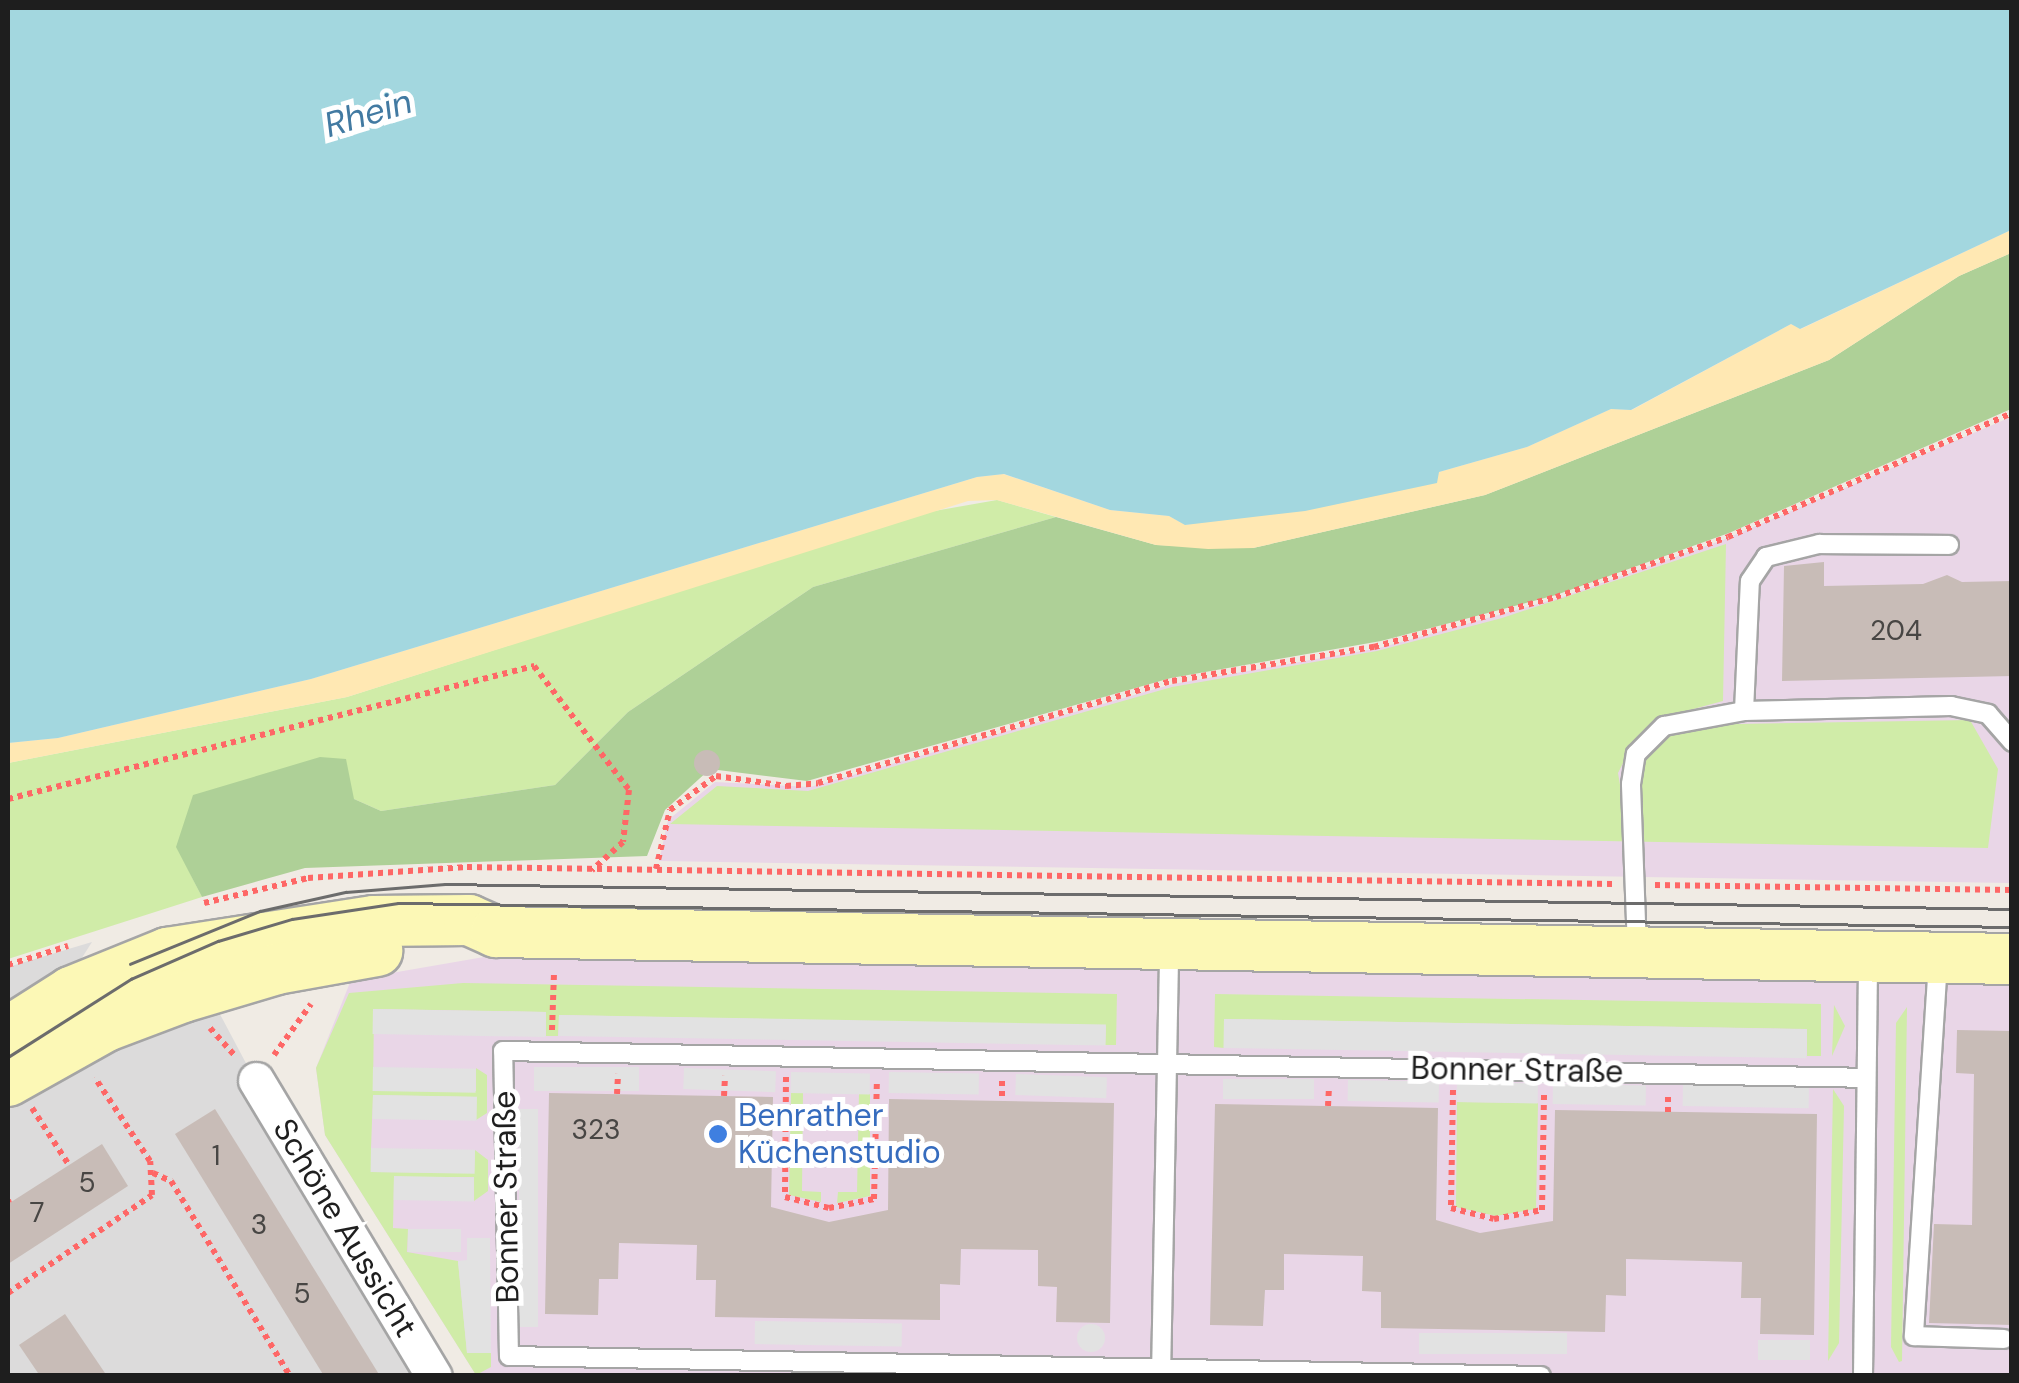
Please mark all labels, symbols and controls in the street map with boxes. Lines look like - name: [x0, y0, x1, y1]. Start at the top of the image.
- water label: Rhein: [319, 80, 417, 146]
- house number: 204: [1870, 614, 1922, 648]
- street label: Bonner Straße: [1410, 1049, 1624, 1091]
- street label: Bonner Straße: [485, 1090, 527, 1304]
- place label: Benrather Küchenstudio: [738, 1097, 941, 1172]
- street label: Schöne Aussicht: [265, 1112, 425, 1344]
- house number: 323: [571, 1113, 621, 1147]
- marker: Benrather Küchenstudio: [707, 1123, 729, 1145]
- house number: 1: [212, 1139, 220, 1173]
- house number: 5: [78, 1166, 96, 1200]
- house number: 7: [30, 1196, 44, 1230]
- house number: 3: [251, 1208, 267, 1242]
- house number: 5: [293, 1277, 311, 1311]

